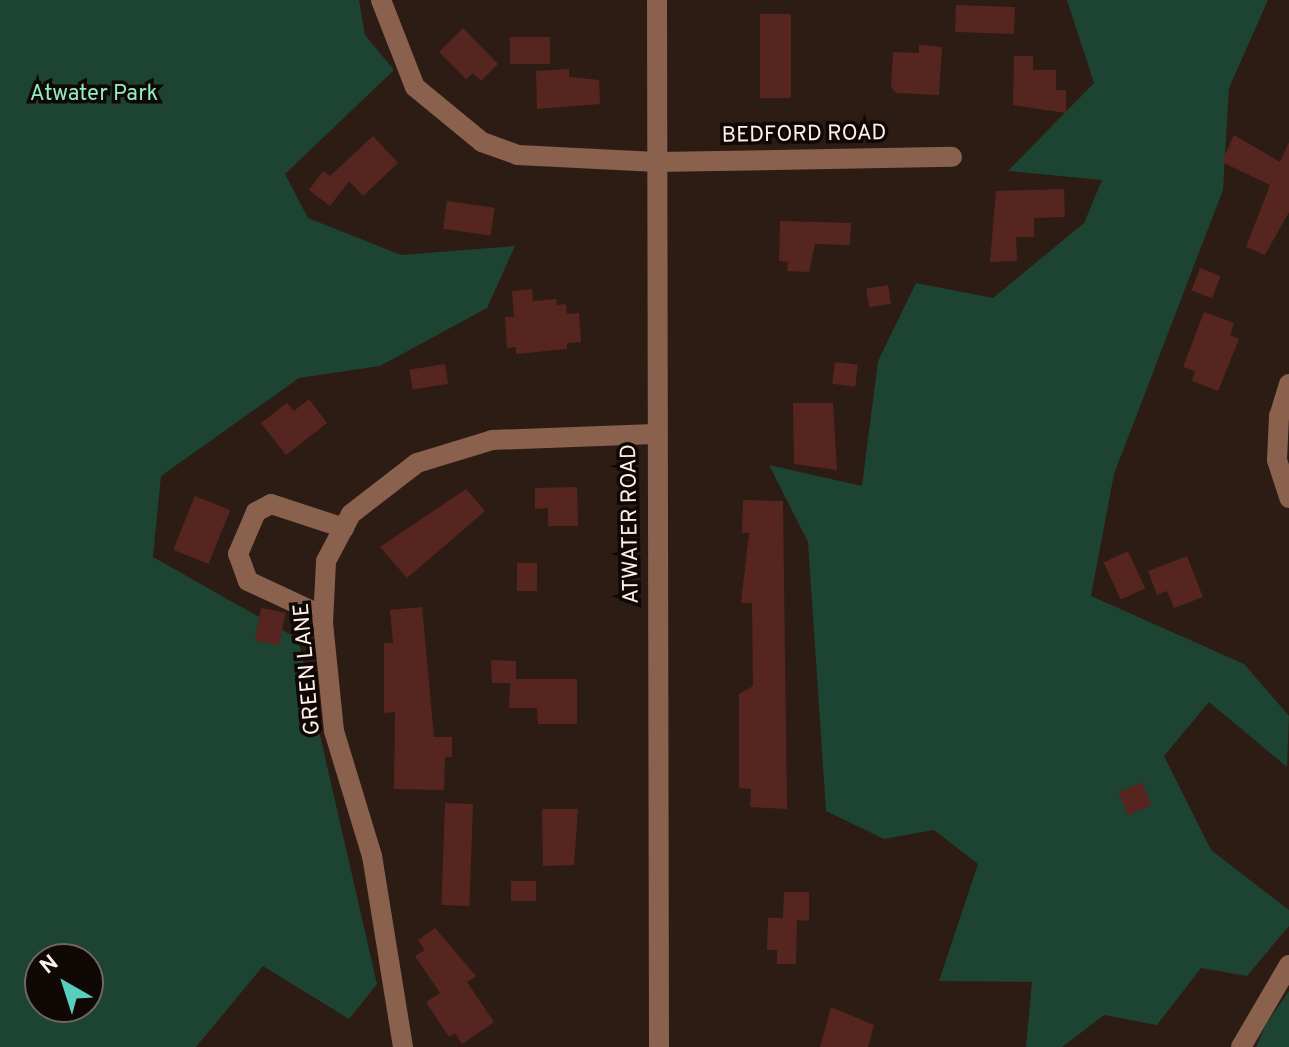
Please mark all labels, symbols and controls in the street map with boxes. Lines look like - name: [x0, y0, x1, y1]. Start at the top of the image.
- park label: Atwater Park: [30, 82, 158, 108]
- street label: BEDFORD ROAD: [721, 120, 887, 150]
- street label: ATWATER ROAD: [616, 444, 646, 604]
- street label: GREEN LANE: [289, 602, 327, 736]
- north arrow: [24, 943, 104, 1023]
- text: N: [35, 950, 64, 981]

